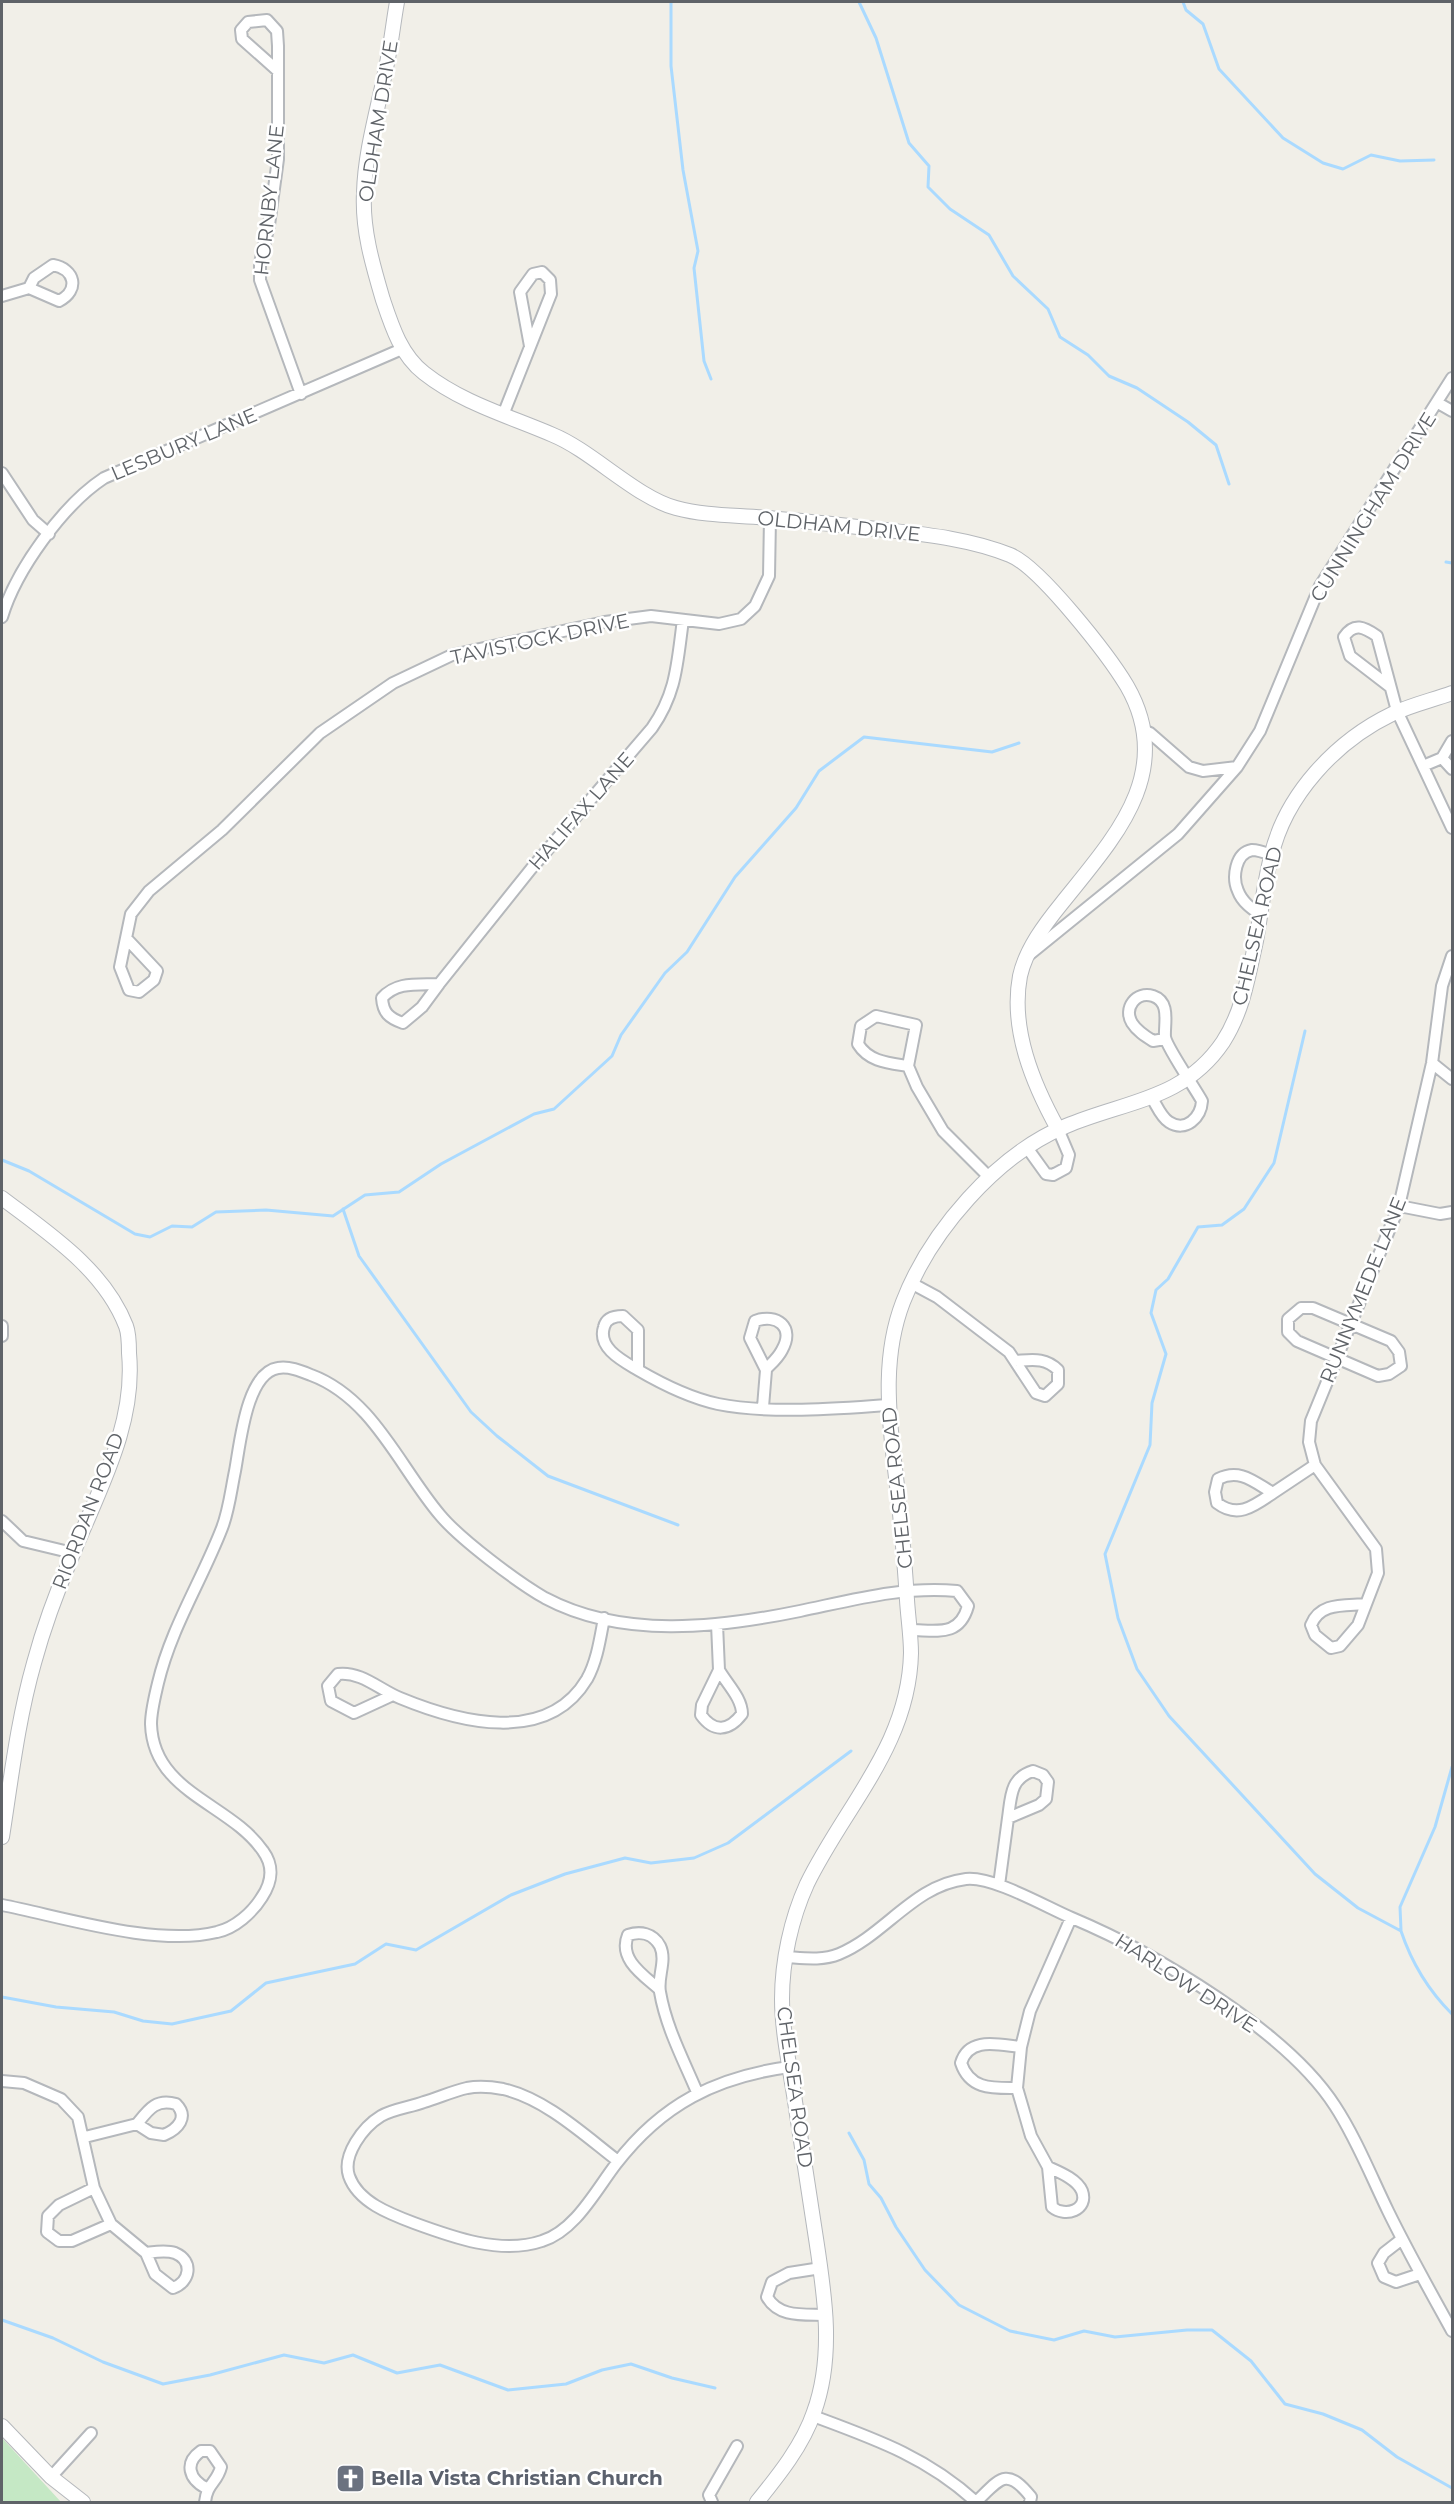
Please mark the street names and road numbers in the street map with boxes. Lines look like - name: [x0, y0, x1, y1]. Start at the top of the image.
- street label: OLDHAM DRIVE: [353, 38, 403, 204]
- street label: HORNBY LANE: [249, 123, 289, 277]
- street label: LESBURY LANE: [107, 402, 261, 486]
- street label: CUNNINGHAM DRIVE: [1305, 408, 1441, 606]
- street label: OLDHAM DRIVE: [756, 506, 922, 546]
- street label: TAVISTOCK DRIVE: [449, 608, 631, 670]
- street label: HALIFAX LANE: [523, 747, 639, 875]
- street label: CHELSEA ROAD: [1227, 844, 1287, 1008]
- street label: RUNNYMEDE LANE: [1315, 1194, 1411, 1386]
- street label: CHELSEA ROAD: [877, 1406, 917, 1570]
- street label: RIORDAN ROAD: [47, 1429, 129, 1593]
- street label: HARLOW DRIVE: [1111, 1928, 1261, 2038]
- street label: CHELSEA ROAD: [772, 2005, 818, 2169]

